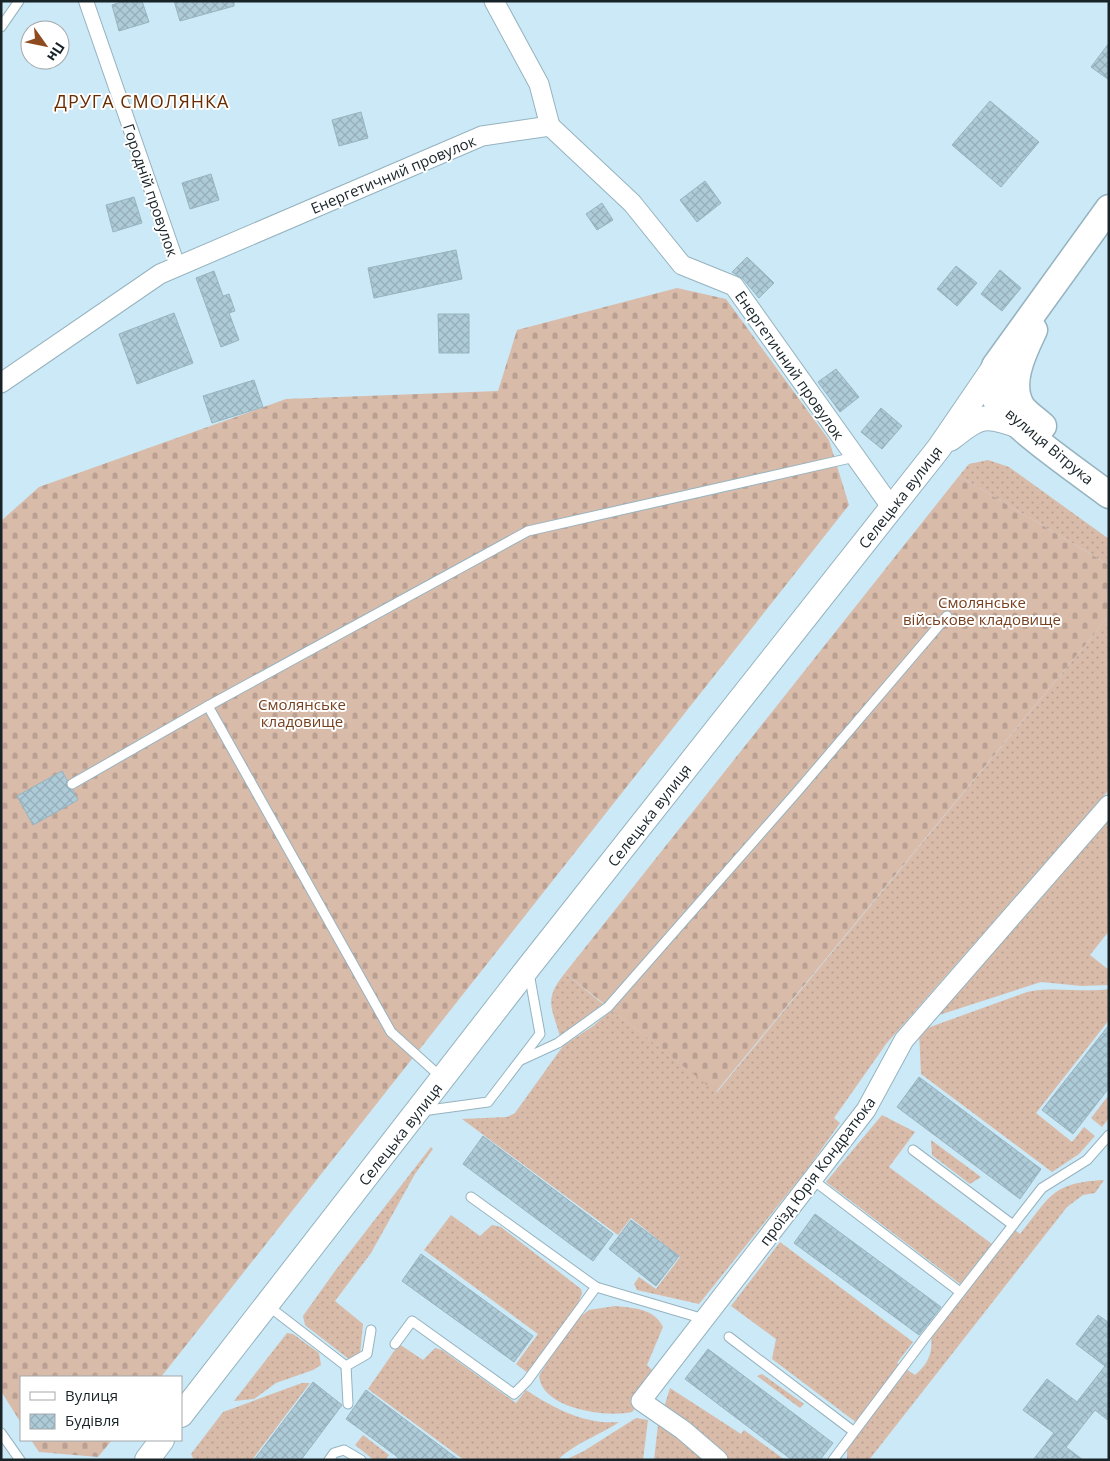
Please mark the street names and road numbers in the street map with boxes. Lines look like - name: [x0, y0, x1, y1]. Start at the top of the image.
- street label: Городній провулок: [119, 121, 183, 259]
- street label: Енергетичний провулок: [307, 130, 479, 218]
- street label: Енергетичний провулок: [731, 287, 849, 444]
- street label: вулиця Вітрука: [1002, 403, 1098, 489]
- street label: Селецька вулиця: [854, 442, 946, 552]
- street label: Селецька вулиця: [603, 760, 695, 870]
- street label: Селецька вулиця: [354, 1079, 446, 1189]
- street label: проїзд Юрія Кондратюка: [754, 1093, 880, 1249]

